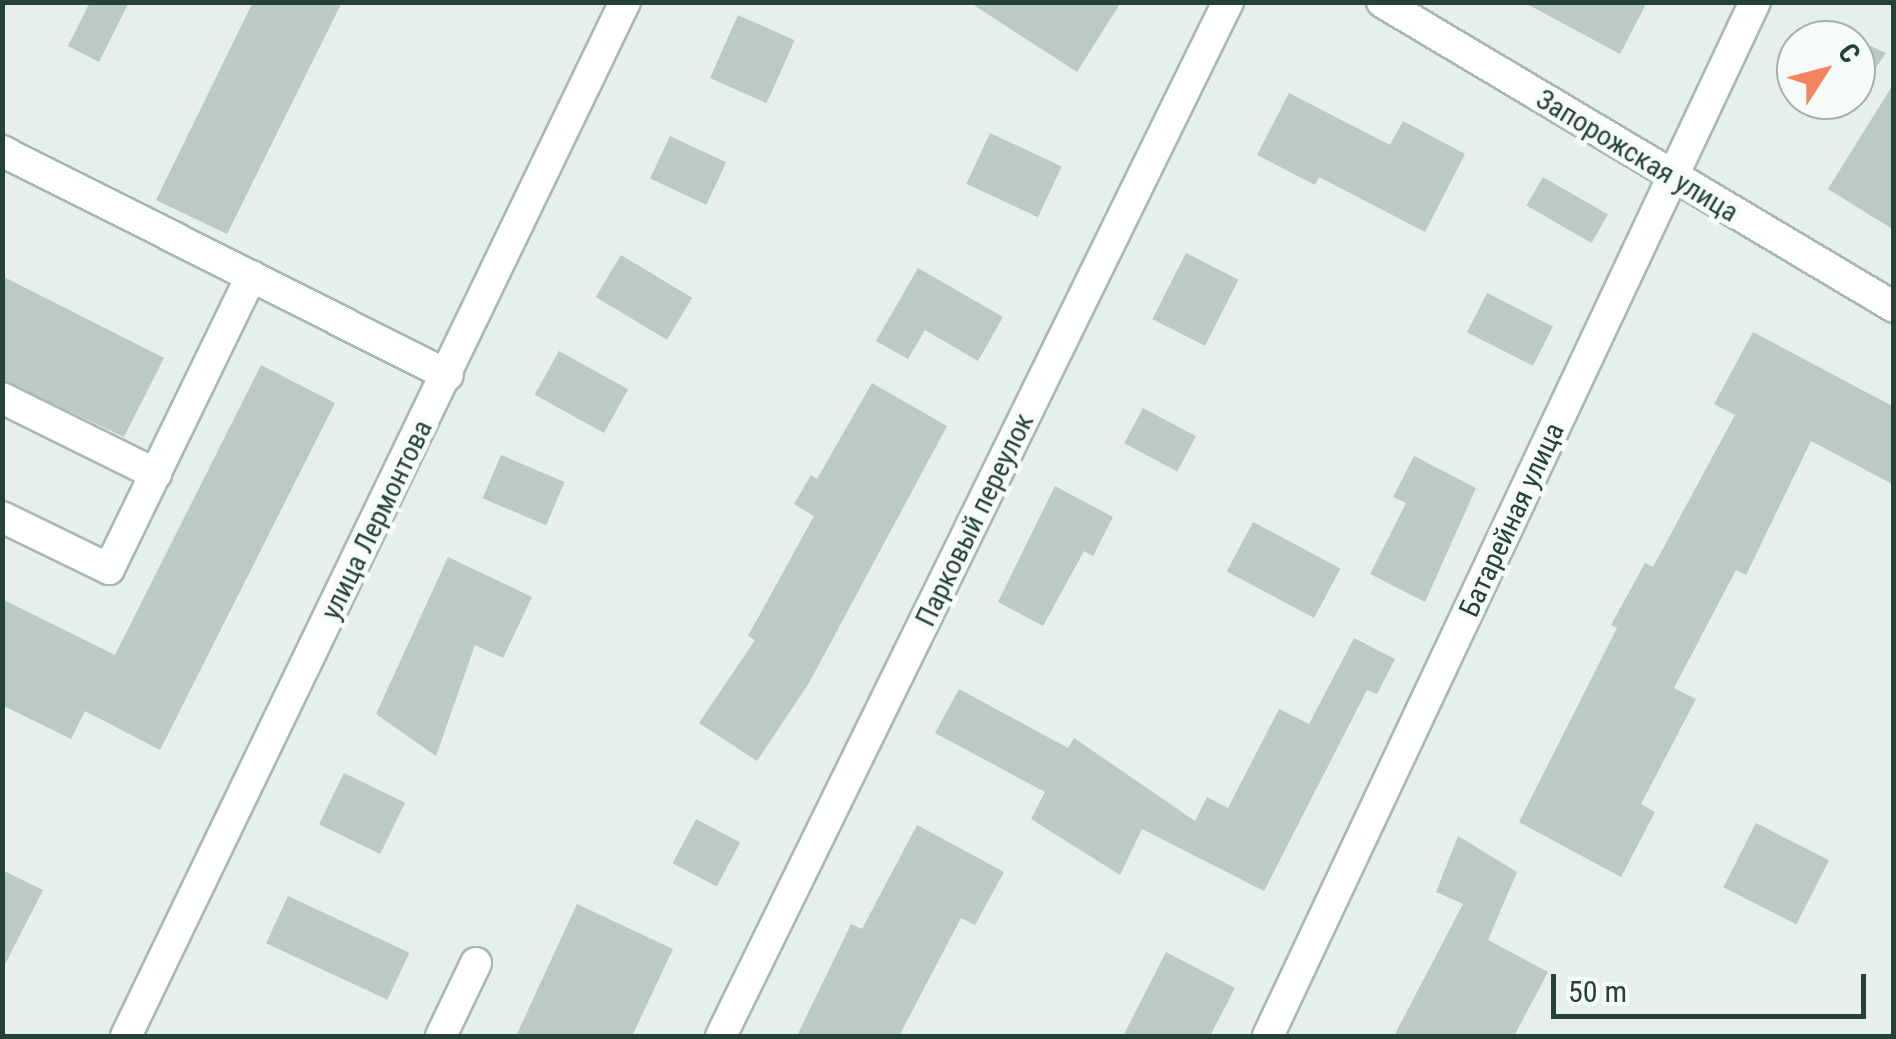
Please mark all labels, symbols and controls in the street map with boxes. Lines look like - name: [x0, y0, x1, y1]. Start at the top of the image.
- north arrow: [1776, 20, 1876, 120]
- text: С: [1831, 37, 1867, 69]
- street label: Запорожская улица: [1530, 82, 1744, 230]
- street label: Парковый переулок: [909, 408, 1041, 632]
- street label: улица Лермонтова: [314, 415, 440, 625]
- street label: Батарейная улица: [1452, 418, 1572, 622]
- scale bar: [1556, 954, 1871, 1016]
- text: 50 m: [1568, 974, 1627, 1009]

